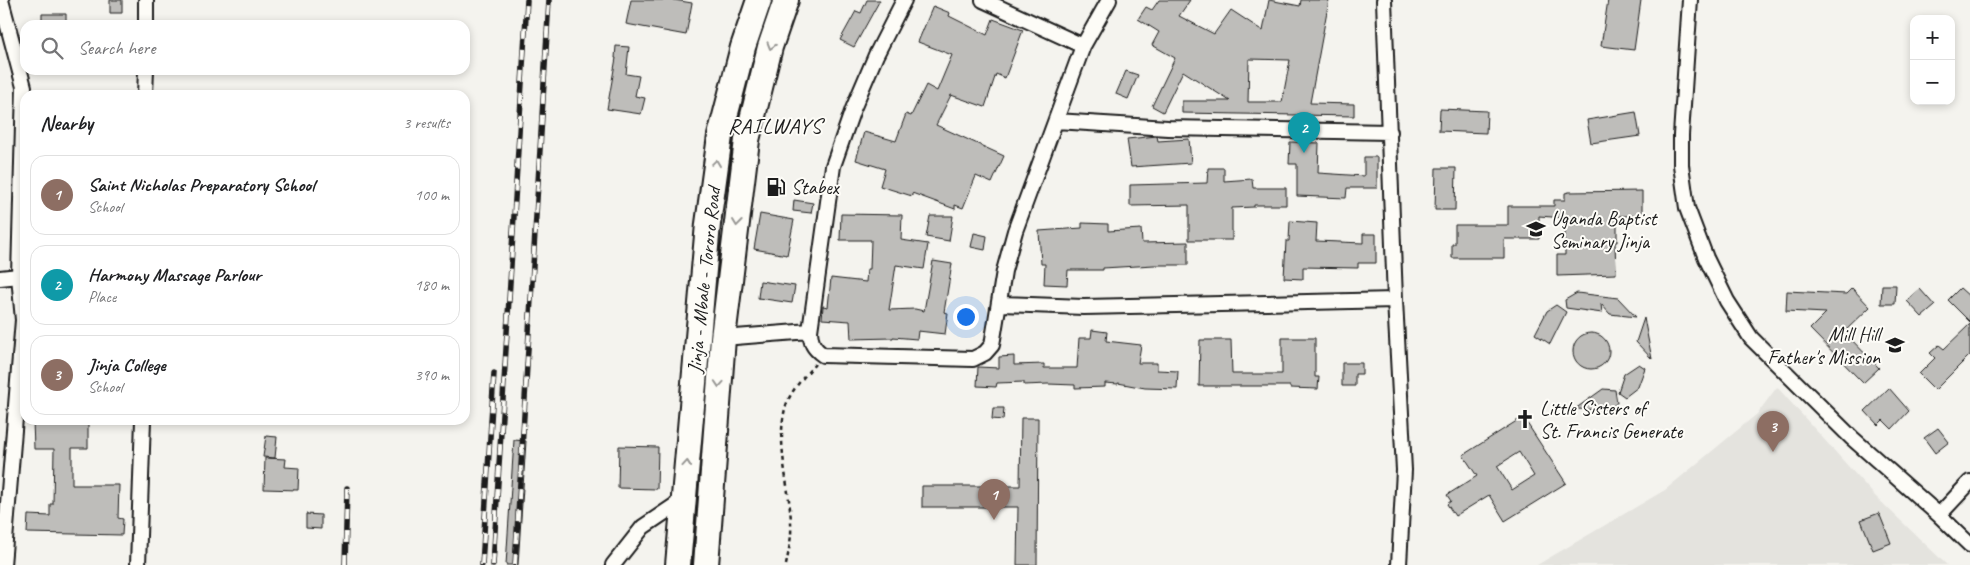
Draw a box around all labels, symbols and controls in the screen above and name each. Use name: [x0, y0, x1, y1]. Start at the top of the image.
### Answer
map controls: [1910, 15, 1955, 105]
button: +: [1910, 15, 1955, 60]
search box: [20, 20, 470, 75]
icon: search: [38, 34, 66, 62]
text: Search here: [78, 36, 155, 60]
one-way arrow: [766, 42, 776, 50]
button: −: [1910, 60, 1955, 105]
text: Nearby: [40, 110, 93, 136]
district label: RAILWAYS: [728, 112, 826, 140]
pin: 2: [1288, 112, 1320, 153]
text: 3 results: [403, 113, 450, 133]
one-way arrow: [711, 159, 721, 168]
text: Saint Nicholas Preparatory School: [88, 173, 315, 197]
place label: Stabex: [791, 175, 841, 200]
fuel station icon: Stabex: [765, 176, 787, 198]
street label: Jinja - Mbale - Tororo Road: [682, 183, 727, 375]
text: 1: [53, 185, 61, 205]
text: 100 m: [415, 185, 449, 205]
text: School: [88, 197, 122, 217]
place label: Uganda Baptist Seminary Jinja: [1551, 206, 1659, 254]
school or university icon: Uganda Baptist Seminary Jinja: [1525, 218, 1547, 240]
one-way arrow: [732, 219, 743, 227]
text: Harmony Massage Parlour: [88, 263, 261, 287]
text: 2: [53, 275, 61, 295]
text: 180 m: [415, 275, 449, 295]
text: Place: [88, 287, 116, 307]
your location: [953, 304, 979, 330]
place label: Mill Hill Father's Mission: [1768, 322, 1884, 370]
school or university icon: Mill Hill Father's Mission: [1884, 334, 1906, 356]
text: Jinja College: [88, 353, 166, 377]
text: 3: [53, 365, 61, 385]
text: 390 m: [415, 365, 449, 385]
text: School: [88, 377, 122, 397]
one-way arrow: [714, 381, 725, 389]
place label: Little Sisters of St. Francis Generate: [1540, 396, 1684, 444]
church icon: Little Sisters of St. Francis Generate: [1514, 408, 1536, 430]
pin: 3: [1757, 411, 1789, 452]
one-way arrow: [681, 460, 692, 468]
pin: 1: [978, 479, 1010, 520]

